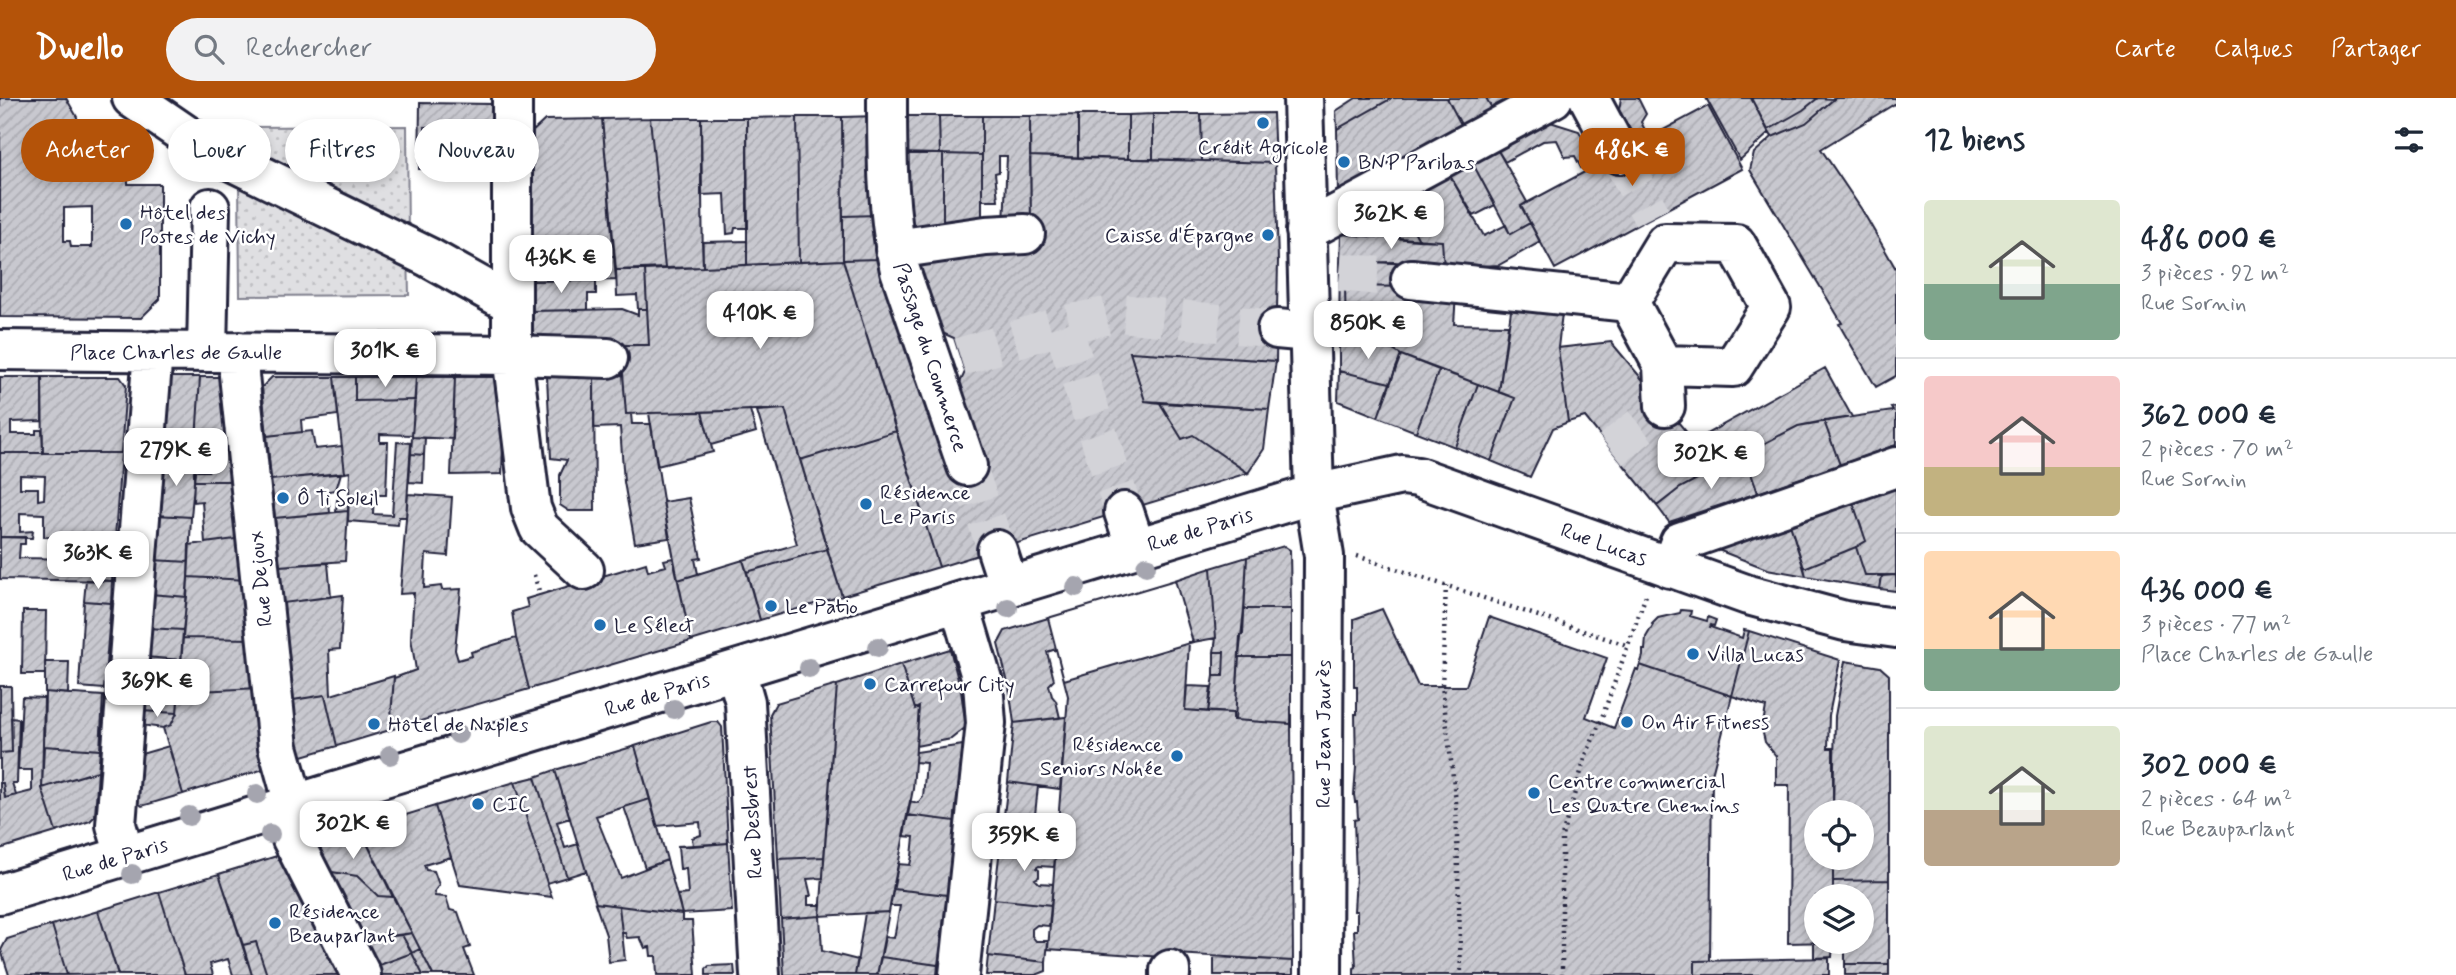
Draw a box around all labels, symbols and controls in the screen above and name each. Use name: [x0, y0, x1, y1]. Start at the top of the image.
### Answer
search box: [166, 18, 656, 81]
text: Dwello: [35, 27, 124, 71]
icon: search: [190, 30, 228, 68]
text: Rechercher: [246, 32, 372, 66]
text: Carte: [2114, 34, 2176, 65]
text: Calques: [2214, 34, 2293, 65]
text: Partager: [2331, 34, 2421, 65]
marker: Crédit Agricole: [1255, 115, 1271, 131]
chip: Acheter: [21, 119, 154, 182]
chip: Louer: [168, 119, 271, 182]
chip: Filtres: [285, 119, 400, 182]
chip: Nouveau: [414, 119, 539, 182]
text: 12 biens: [1924, 121, 2025, 160]
icon: filters: [2390, 121, 2428, 159]
pin: 486K €: [1575, 129, 1689, 188]
place label: Crédit Agricole: [1198, 134, 1328, 163]
text: 486K €: [1595, 136, 1669, 166]
place label: BNP Paribas: [1358, 149, 1475, 177]
marker: BNP Paribas: [1336, 154, 1352, 170]
pin: 362K €: [1334, 192, 1448, 251]
place label: Hôtel des Postes de Vichy: [140, 199, 276, 251]
text: 362K €: [1354, 199, 1428, 229]
marker: Hôtel des Postes de Vichy: [118, 216, 134, 232]
text: 486 000 €: [2141, 220, 2277, 259]
place label: Caisse d'Épargne: [1105, 222, 1254, 251]
marker: Caisse d'Épargne: [1260, 227, 1276, 243]
icon: home: [1980, 228, 2064, 312]
pin: 436K €: [504, 236, 618, 295]
text: 436K €: [525, 243, 597, 273]
street label: Passage du Commerce: [886, 259, 974, 456]
text: 3 pièces · 92 m²: [2141, 259, 2289, 289]
text: Rue Sornin: [2141, 289, 2247, 319]
pin: 410K €: [703, 292, 817, 351]
text: 410K €: [723, 299, 797, 329]
pin: 850K €: [1311, 302, 1425, 361]
text: 850K €: [1330, 309, 1406, 339]
pin: 301K €: [328, 330, 442, 389]
text: 301K €: [350, 337, 420, 367]
street label: Place Charles de Gaulle: [70, 339, 282, 367]
text: 362 000 €: [2141, 396, 2277, 435]
icon: home: [1980, 404, 2064, 488]
pin: 279K €: [119, 428, 233, 488]
pin: 302K €: [1654, 432, 1768, 491]
text: 2 pièces · 70 m²: [2141, 435, 2294, 465]
text: 279K €: [140, 436, 212, 466]
text: 302K €: [1674, 439, 1748, 469]
text: Rue Sornin: [2141, 465, 2247, 495]
place label: Résidence Le Paris: [880, 479, 971, 531]
place label: Ô Ti Soleil: [297, 485, 379, 513]
marker: Ô Ti Soleil: [275, 490, 291, 506]
marker: Résidence Le Paris: [858, 496, 874, 512]
street label: Rue de Paris: [1144, 501, 1256, 559]
street label: Rue Lucas: [1557, 516, 1651, 573]
street label: Rue Dejoux: [242, 529, 280, 628]
pin: 363K €: [41, 532, 155, 591]
text: 363K €: [63, 539, 133, 569]
text: 436 000 €: [2141, 571, 2273, 610]
icon: home: [1980, 579, 2064, 663]
place label: Le Patio: [785, 593, 858, 621]
marker: Le Patio: [763, 598, 779, 614]
text: 3 pièces · 77 m²: [2141, 610, 2291, 640]
place label: Le Sélect: [614, 612, 695, 640]
marker: Le Sélect: [592, 617, 608, 633]
text: Place Charles de Gaulle: [2141, 640, 2373, 670]
place label: Villa Lucas: [1707, 641, 1804, 669]
marker: Villa Lucas: [1685, 646, 1701, 662]
pin: 369K €: [100, 660, 214, 719]
street label: Rue Jean Jaurès: [1310, 660, 1338, 808]
street label: Rue de Paris: [601, 666, 713, 724]
text: 369K €: [121, 667, 193, 697]
place label: Carrefour City: [884, 671, 1015, 701]
marker: Carrefour City: [862, 676, 878, 692]
place label: On Air Fitness: [1641, 709, 1769, 737]
place label: Hôtel de Naples: [388, 711, 528, 739]
marker: On Air Fitness: [1619, 714, 1635, 730]
marker: Hôtel de Naples: [366, 716, 382, 732]
place label: Résidence Seniors Nohée: [1040, 731, 1163, 783]
text: 302 000 €: [2141, 746, 2277, 785]
marker: Résidence Seniors Nohée: [1169, 748, 1185, 764]
icon: home: [1980, 754, 2064, 838]
street label: Rue Desbrest: [736, 764, 770, 880]
place label: Centre commercial Les Quatre Chemins: [1548, 768, 1740, 820]
marker: Centre commercial Les Quatre Chemins: [1526, 785, 1542, 801]
text: 2 pièces · 64 m²: [2141, 785, 2292, 815]
place label: CIC: [492, 791, 530, 819]
marker: CIC: [470, 796, 486, 812]
map controls: [1804, 800, 1874, 954]
button: locate: [1804, 800, 1874, 870]
pin: 302K €: [296, 802, 410, 861]
text: 302K €: [316, 809, 390, 839]
pin: 359K €: [967, 814, 1081, 873]
text: Rue Beauparlant: [2141, 815, 2295, 845]
text: 359K €: [988, 821, 1060, 851]
street label: Rue de Paris: [59, 831, 171, 889]
button: layers: [1804, 884, 1874, 954]
place label: Résidence Beauparlant: [289, 898, 395, 950]
marker: Résidence Beauparlant: [267, 915, 283, 931]

